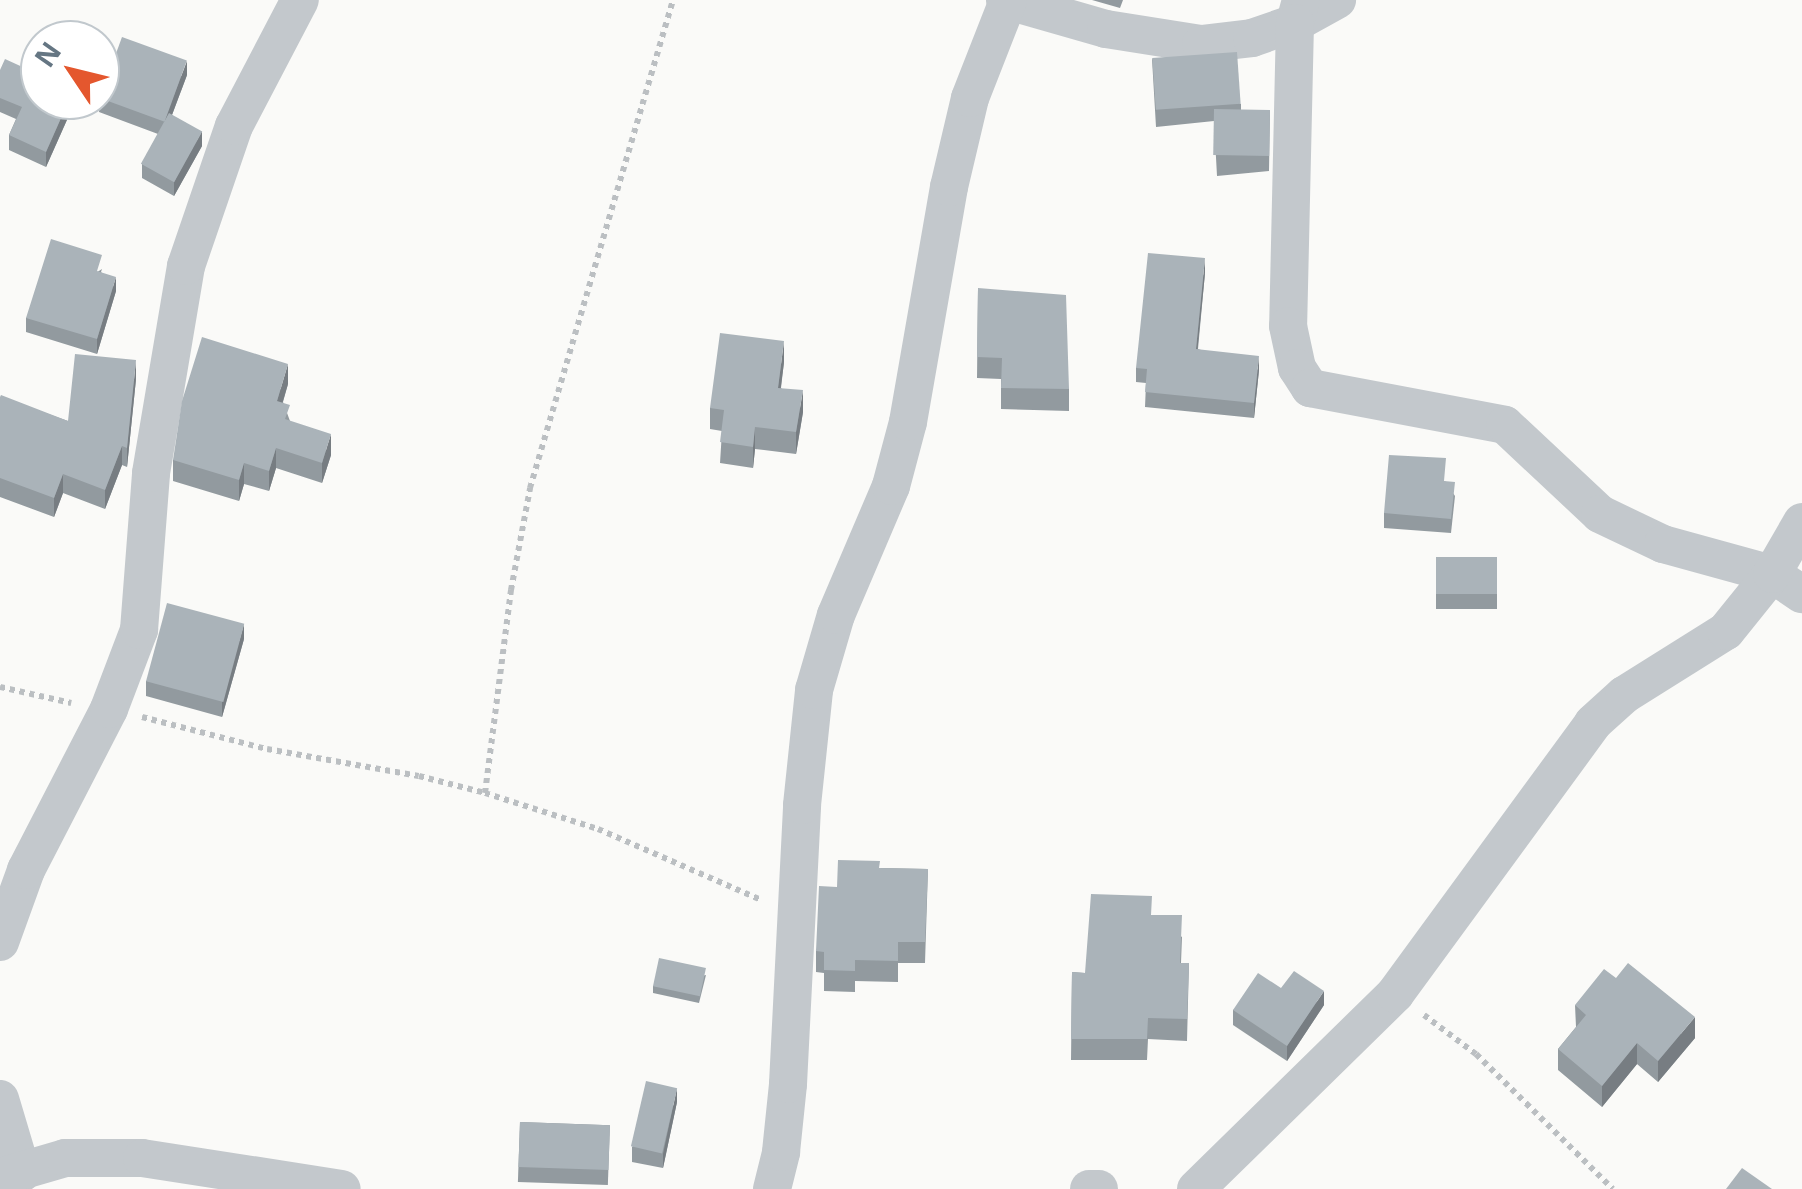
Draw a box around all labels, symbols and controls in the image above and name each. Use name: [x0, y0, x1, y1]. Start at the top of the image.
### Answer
north arrow: [20, 20, 120, 120]
text: N: [25, 34, 69, 74]

